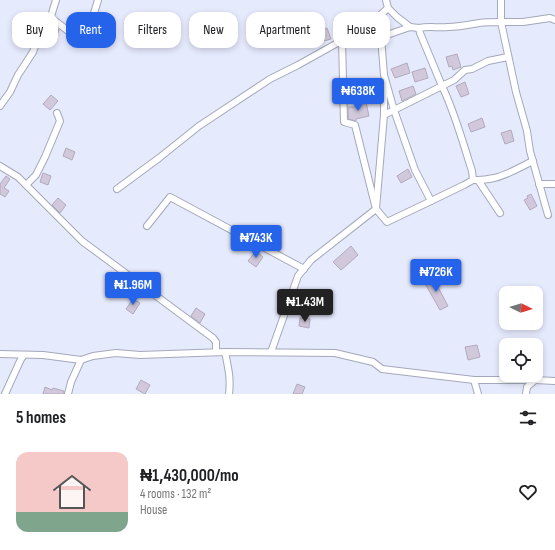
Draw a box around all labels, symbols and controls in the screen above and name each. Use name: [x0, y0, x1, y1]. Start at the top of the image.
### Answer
chip: Buy: [12, 12, 58, 48]
chip: Rent: [66, 12, 116, 48]
chip: Filters: [124, 12, 181, 48]
chip: New: [189, 12, 238, 48]
chip: Apartment: [246, 12, 325, 48]
chip: House: [333, 12, 390, 48]
pin: ₦638K: [330, 78, 386, 112]
text: ₦638K: [341, 83, 375, 99]
pin: ₦743K: [228, 225, 284, 259]
text: ₦743K: [240, 230, 272, 246]
pin: ₦726K: [408, 259, 464, 293]
text: ₦726K: [419, 264, 453, 280]
pin: ₦1.96M: [100, 272, 166, 306]
text: ₦1.96M: [114, 277, 152, 293]
north arrow: [499, 286, 543, 330]
map controls: [499, 286, 543, 382]
pin: ₦1.43M: [272, 289, 338, 323]
text: ₦1.43M: [286, 294, 324, 310]
button: locate: [499, 338, 543, 382]
icon: filters: [517, 407, 539, 429]
text: 5 homes: [16, 408, 66, 428]
text: ₦1,430,000/mo: [140, 466, 239, 486]
icon: home: [48, 468, 96, 516]
icon: heart: [517, 481, 539, 503]
text: 4 rooms · 132 m²: [140, 486, 211, 502]
text: House: [140, 502, 167, 518]

